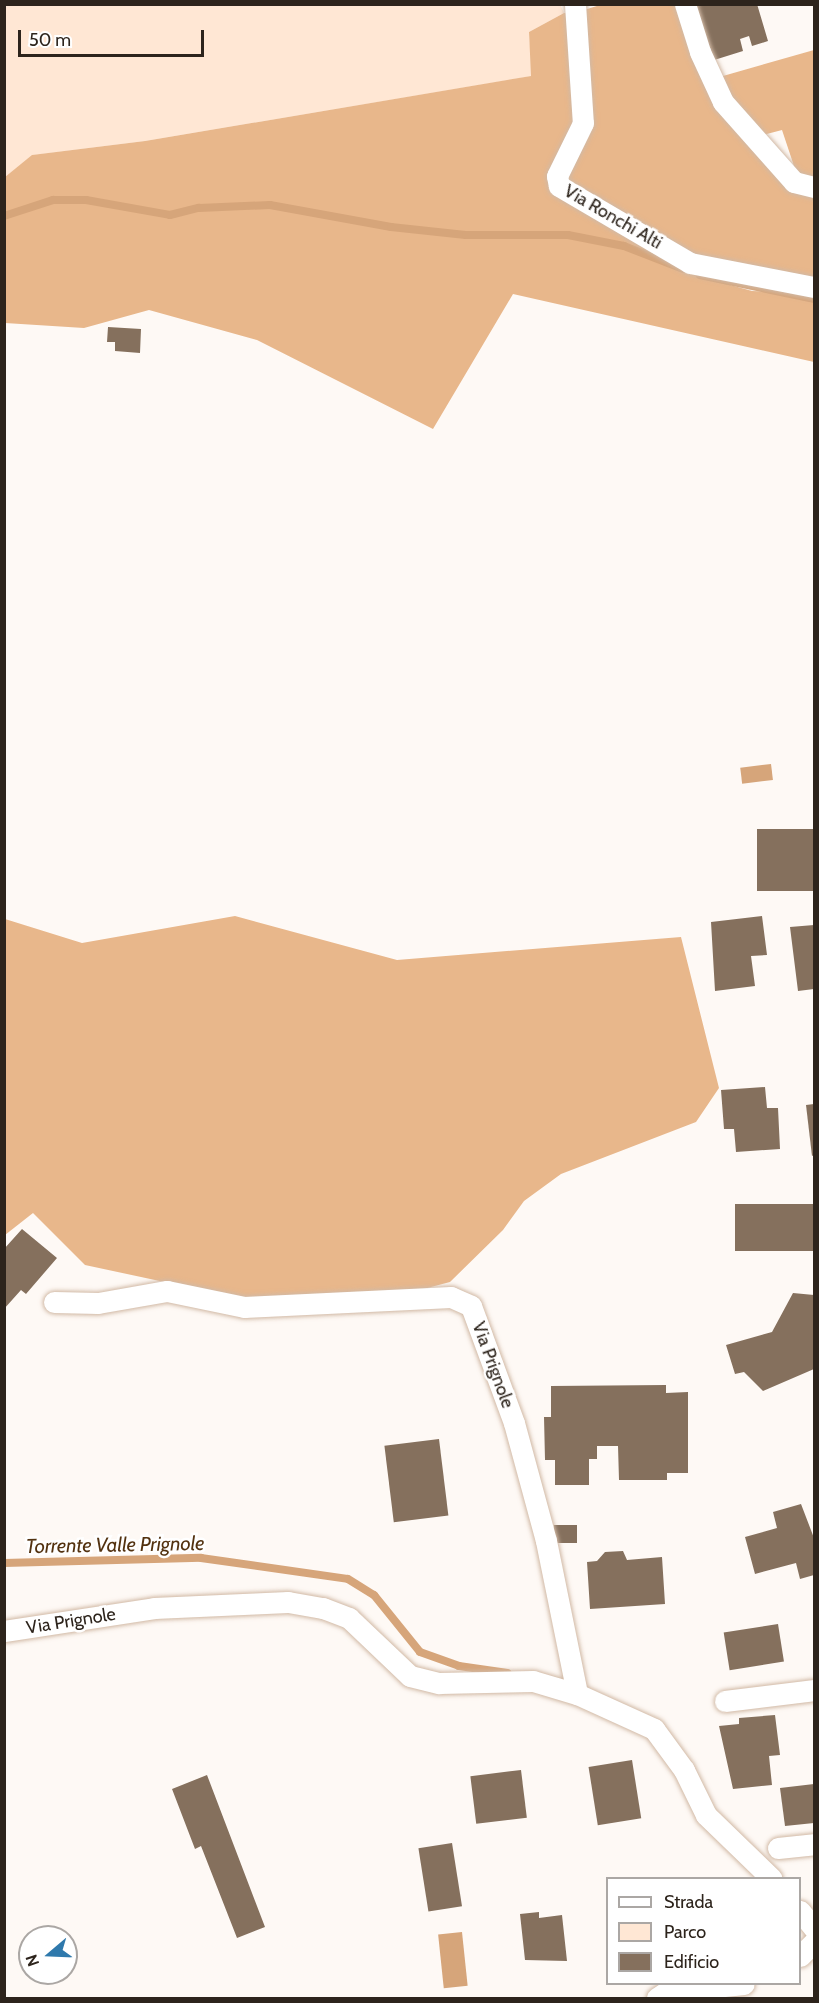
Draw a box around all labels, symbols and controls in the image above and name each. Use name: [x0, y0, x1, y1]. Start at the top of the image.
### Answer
scale bar: [21, 18, 207, 56]
text: 50 m: [29, 29, 71, 51]
street label: Via Ronchi Alti: [560, 180, 666, 254]
street label: Via Prignole: [467, 1319, 519, 1411]
water label: Torrente Valle Prignole: [25, 1531, 205, 1559]
street label: Via Prignole: [25, 1603, 117, 1639]
legend: [606, 1877, 801, 1985]
text: Strada: [664, 1891, 713, 1913]
text: Parco: [664, 1921, 706, 1943]
north arrow: [18, 1925, 78, 1985]
text: Edificio: [664, 1951, 719, 1973]
text: N: [22, 1952, 43, 1969]

